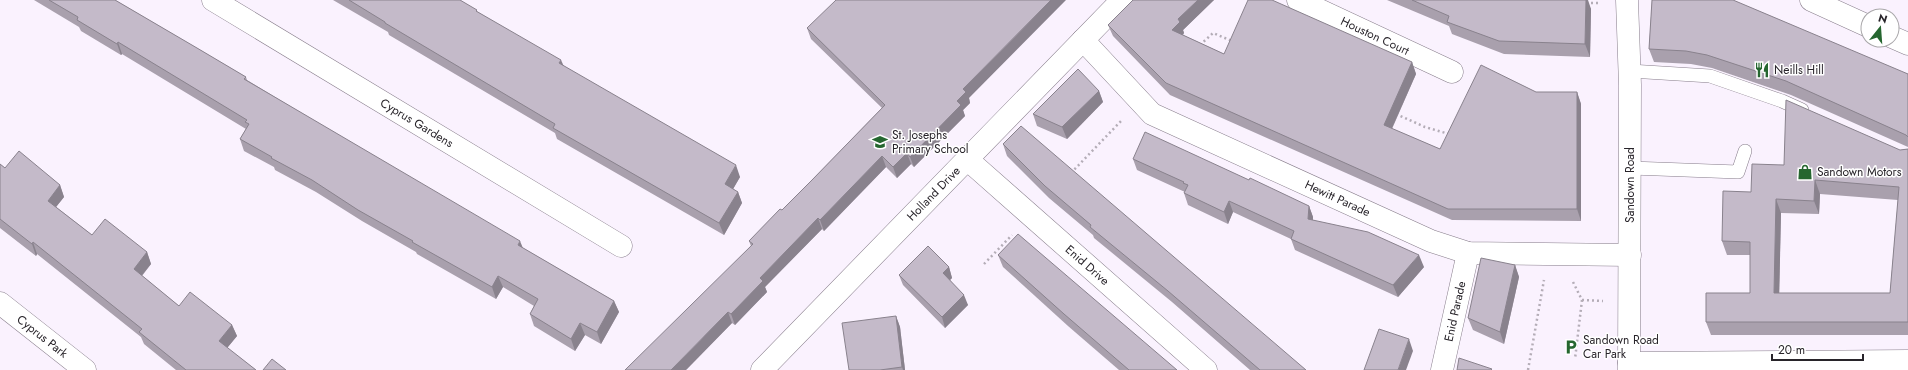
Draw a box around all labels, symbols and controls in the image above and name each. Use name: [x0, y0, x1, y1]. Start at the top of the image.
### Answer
north arrow: [1860, 8, 1900, 48]
text: N: [1876, 10, 1889, 27]
street label: Houston Court: [1338, 12, 1412, 60]
restaurant icon: Neills Hill: [1753, 61, 1771, 79]
place label: Neills Hill: [1774, 61, 1824, 79]
street label: Cyprus Gardens: [377, 94, 457, 152]
place label: St. Josephs Primary School: [892, 126, 969, 158]
school or university icon: St. Josephs Primary School: [871, 133, 889, 151]
street label: Sandown Road: [1621, 147, 1639, 223]
street label: Holland Drive: [903, 162, 964, 225]
shop icon: Sandown Motors: [1796, 163, 1814, 181]
place label: Sandown Motors: [1817, 163, 1902, 181]
street label: Hewitt Parade: [1302, 176, 1373, 221]
street label: Enid Drive: [1061, 241, 1113, 290]
street label: Enid Parade: [1440, 279, 1470, 343]
street label: Cyprus Park: [13, 311, 72, 363]
place label: Sandown Road Car Park: [1583, 331, 1659, 363]
scale bar: [1772, 336, 1863, 362]
parking icon: Sandown Road Car Park: [1562, 338, 1580, 356]
text: 20 m: [1778, 341, 1805, 359]

